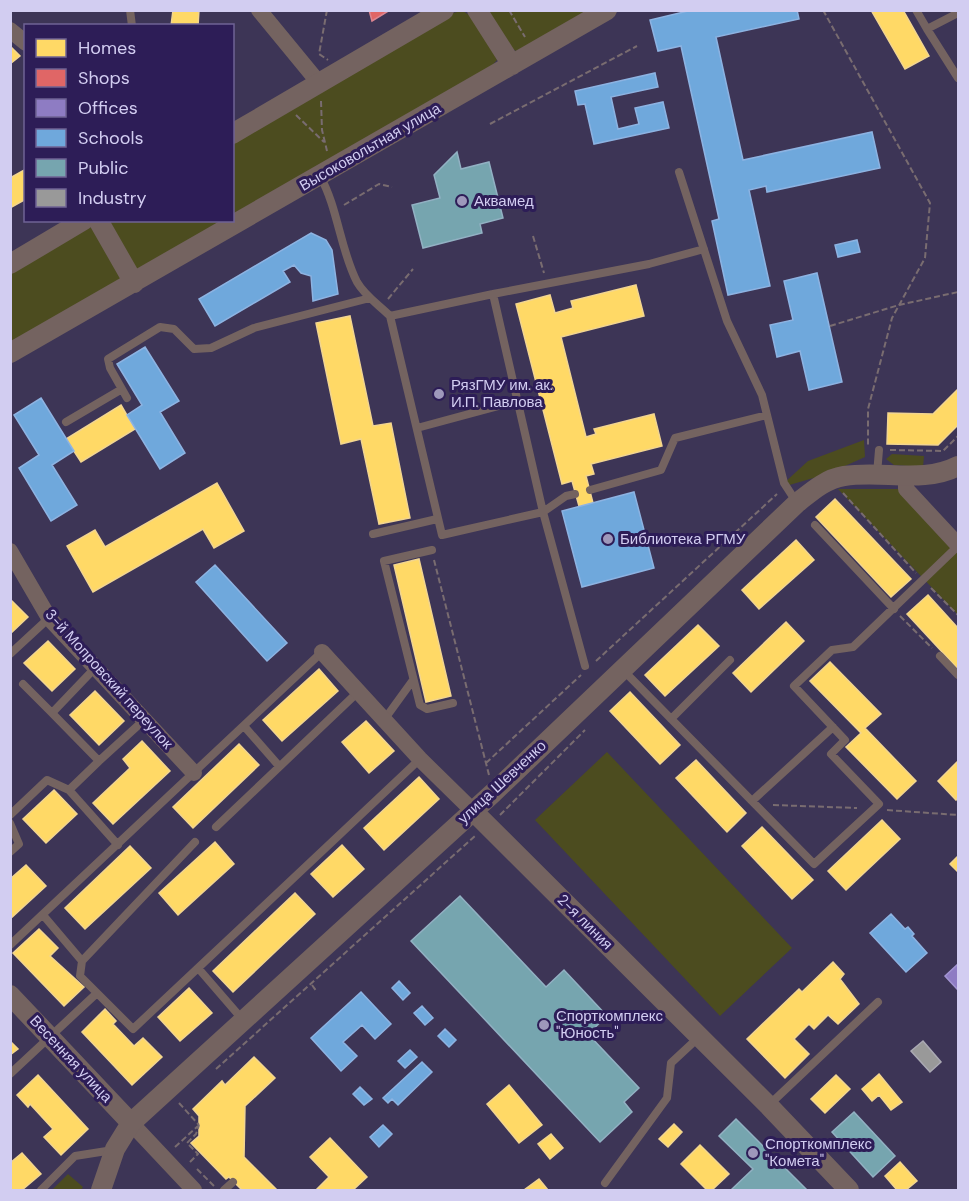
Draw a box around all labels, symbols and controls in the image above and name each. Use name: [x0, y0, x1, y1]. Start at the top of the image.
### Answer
legend: [24, 24, 234, 222]
text: Homes: [78, 36, 136, 60]
text: Shops: [78, 66, 130, 90]
text: Offices: [78, 96, 138, 120]
street label: Высоковольтная улица: [296, 98, 445, 196]
text: Schools: [78, 126, 143, 150]
text: Public: [78, 156, 129, 180]
text: Industry: [78, 186, 147, 210]
place label: Аквамед: [474, 191, 534, 211]
marker: Аквамед: [455, 194, 469, 208]
place label: РязГМУ им. ак. И.П. Павлова: [451, 375, 553, 412]
marker: РязГМУ им. ак. И.П. Павлова: [432, 387, 446, 401]
place label: Библиотека РГМУ: [620, 529, 746, 549]
marker: Библиотека РГМУ: [601, 532, 615, 546]
street label: 3-й Мопровский переулок: [41, 605, 178, 754]
street label: улица Шевченко: [453, 736, 551, 828]
street label: 2-я линия: [553, 890, 617, 954]
place label: Спорткомплекс "Юность": [556, 1006, 664, 1043]
street label: Весенняя улица: [25, 1011, 117, 1107]
marker: Спорткомплекс "Юность": [537, 1018, 551, 1032]
place label: Спорткомплекс "Комета": [765, 1134, 873, 1171]
marker: Спорткомплекс "Комета": [746, 1146, 760, 1160]

